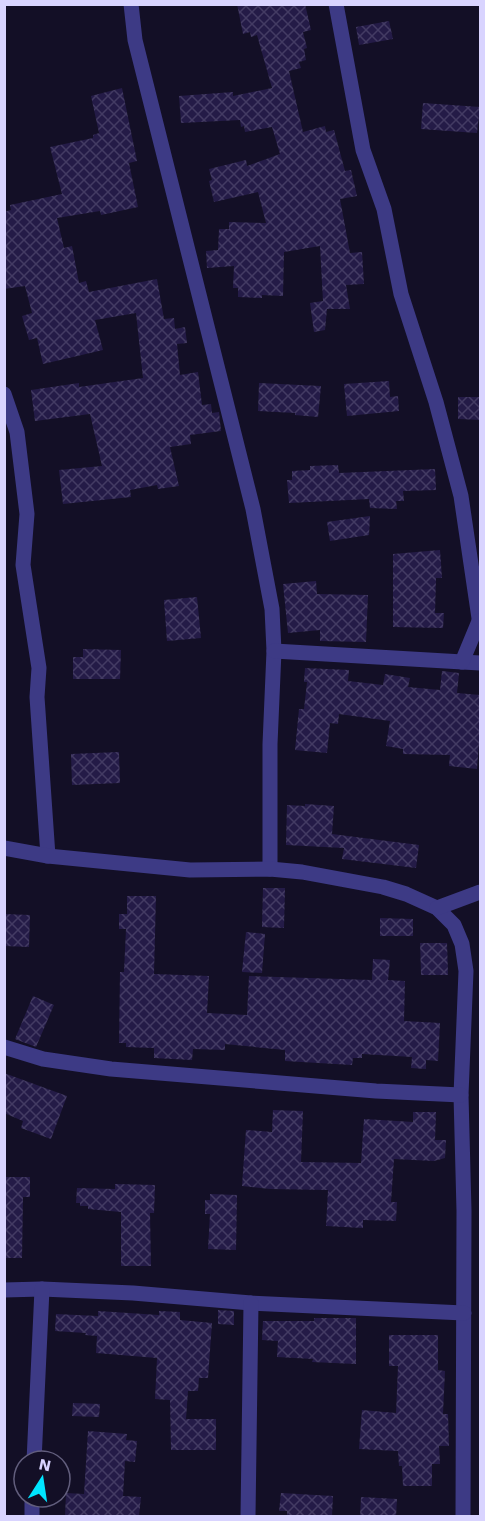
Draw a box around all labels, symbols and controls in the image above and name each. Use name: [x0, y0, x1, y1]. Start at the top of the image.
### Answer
north arrow: [12, 1449, 72, 1509]
text: N: [37, 1454, 53, 1475]

